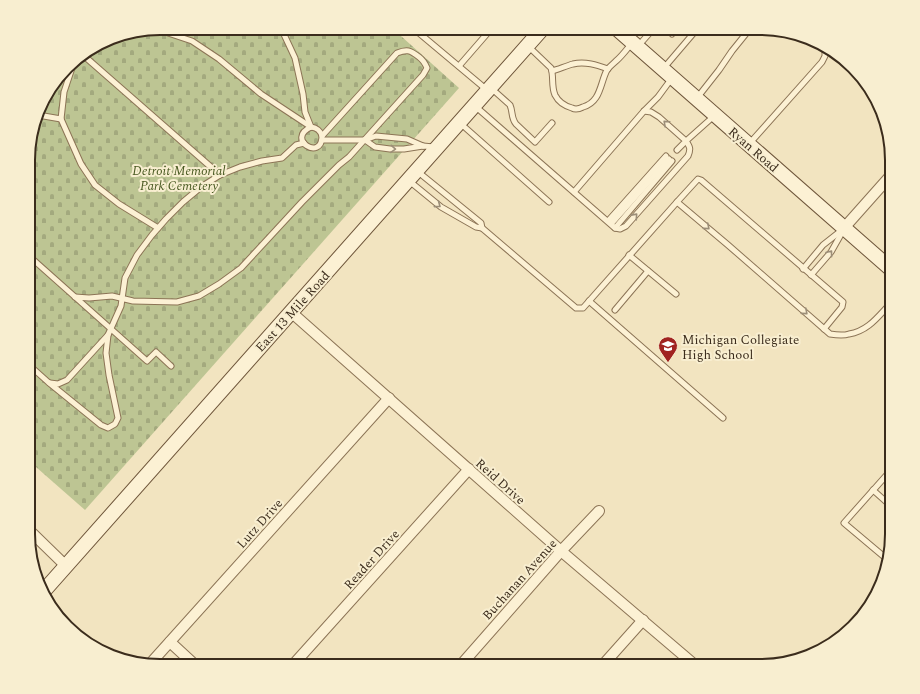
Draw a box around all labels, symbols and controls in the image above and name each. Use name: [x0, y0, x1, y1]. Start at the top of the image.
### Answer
one-way arrow: [663, 120, 671, 128]
street label: Ryan Road: [724, 122, 783, 177]
one-way arrow: [390, 144, 396, 153]
park label: Detroit Memorial Park Cemetery: [132, 161, 226, 196]
one-way arrow: [434, 200, 441, 207]
one-way arrow: [631, 213, 638, 220]
one-way arrow: [702, 222, 709, 229]
one-way arrow: [825, 251, 832, 258]
street label: East 13 Mile Road: [251, 266, 335, 357]
one-way arrow: [800, 307, 807, 314]
place label: Michigan Collegiate High School: [682, 330, 799, 365]
school or university icon: Michigan Collegiate High School: [657, 335, 679, 363]
street label: Reid Drive: [471, 454, 530, 510]
street label: Lutz Drive: [232, 494, 288, 553]
street label: Reader Drive: [339, 525, 404, 594]
street label: Buchanan Avenue: [478, 535, 562, 625]

